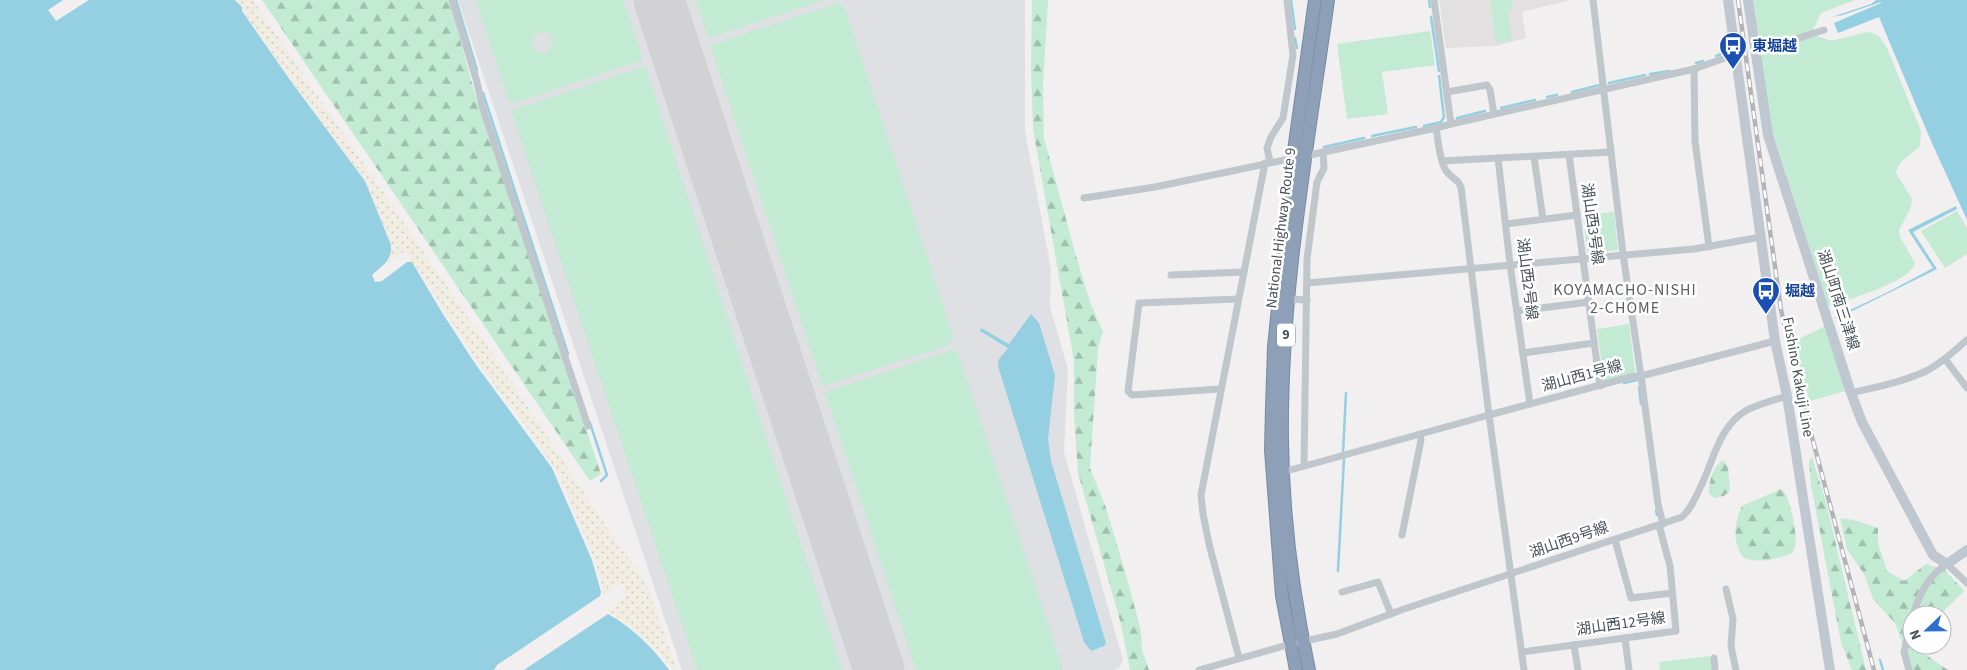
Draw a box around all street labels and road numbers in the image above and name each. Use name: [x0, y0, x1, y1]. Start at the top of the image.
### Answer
street label: National Highway Route 9: [1261, 147, 1301, 309]
street label: 湖山西3号線: [1576, 182, 1608, 266]
street label: 湖山西2号線: [1512, 237, 1542, 321]
street label: 湖山町南三津線: [1812, 247, 1864, 353]
street label: Fushino Kakuji Line: [1777, 315, 1819, 439]
road number: 9: [1277, 324, 1295, 346]
street label: 湖山西1号線: [1539, 355, 1625, 397]
street label: 湖山西9号線: [1527, 517, 1611, 563]
street label: 湖山西12号線: [1575, 607, 1667, 641]

